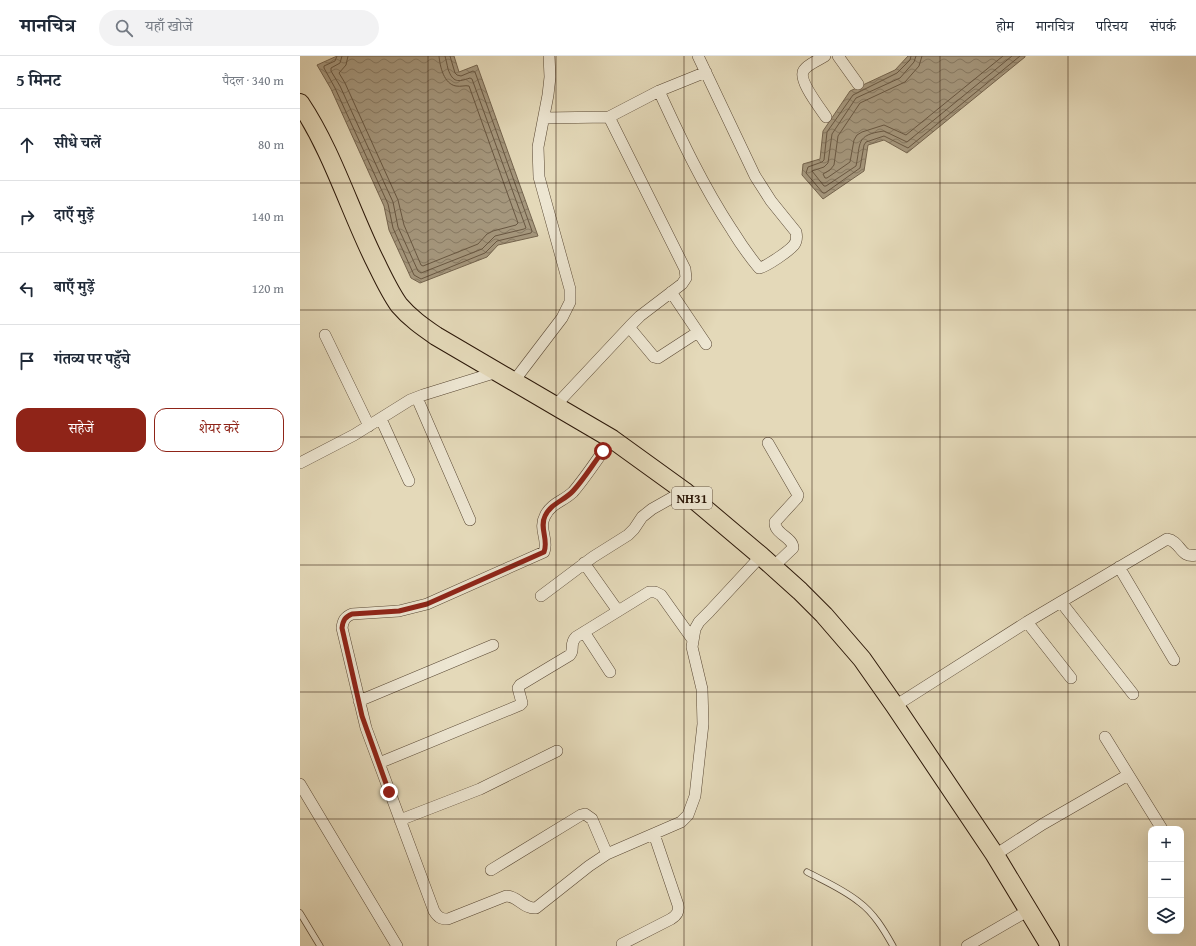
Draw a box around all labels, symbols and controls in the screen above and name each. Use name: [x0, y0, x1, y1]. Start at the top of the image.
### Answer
search box: [99, 10, 379, 46]
text: मानचित्र: [20, 11, 75, 39]
text: यहाँ खोजें: [145, 15, 193, 36]
text: होम: [996, 16, 1014, 36]
text: मानचित्र: [1036, 16, 1074, 36]
text: परिचय: [1096, 16, 1128, 36]
text: संपर्क: [1150, 16, 1176, 36]
icon: search: [113, 17, 135, 39]
text: 5 मिनट: [16, 67, 61, 92]
text: पैदल · 340 m: [223, 71, 284, 90]
text: सीधे चलें: [54, 132, 101, 153]
icon: ahead: [16, 134, 38, 156]
text: 80 m: [258, 135, 284, 154]
text: दाएँ मुड़ें: [54, 204, 94, 225]
icon: right: [16, 206, 38, 228]
text: 140 m: [252, 207, 284, 226]
text: बाएँ मुड़ें: [54, 276, 95, 297]
icon: left: [16, 278, 38, 300]
text: 120 m: [252, 279, 284, 298]
text: गंतव्य पर पहुँचे: [54, 348, 130, 369]
icon: arrive: [16, 350, 38, 372]
button: सहेजें: [16, 408, 146, 452]
button: शेयर करें: [154, 408, 284, 452]
route start: [594, 442, 612, 460]
road number: NH31: [672, 487, 712, 509]
route end: [380, 783, 398, 801]
map controls: [1148, 826, 1184, 934]
button: +: [1148, 826, 1184, 862]
button: −: [1148, 862, 1184, 898]
button: layers: [1148, 898, 1184, 934]

